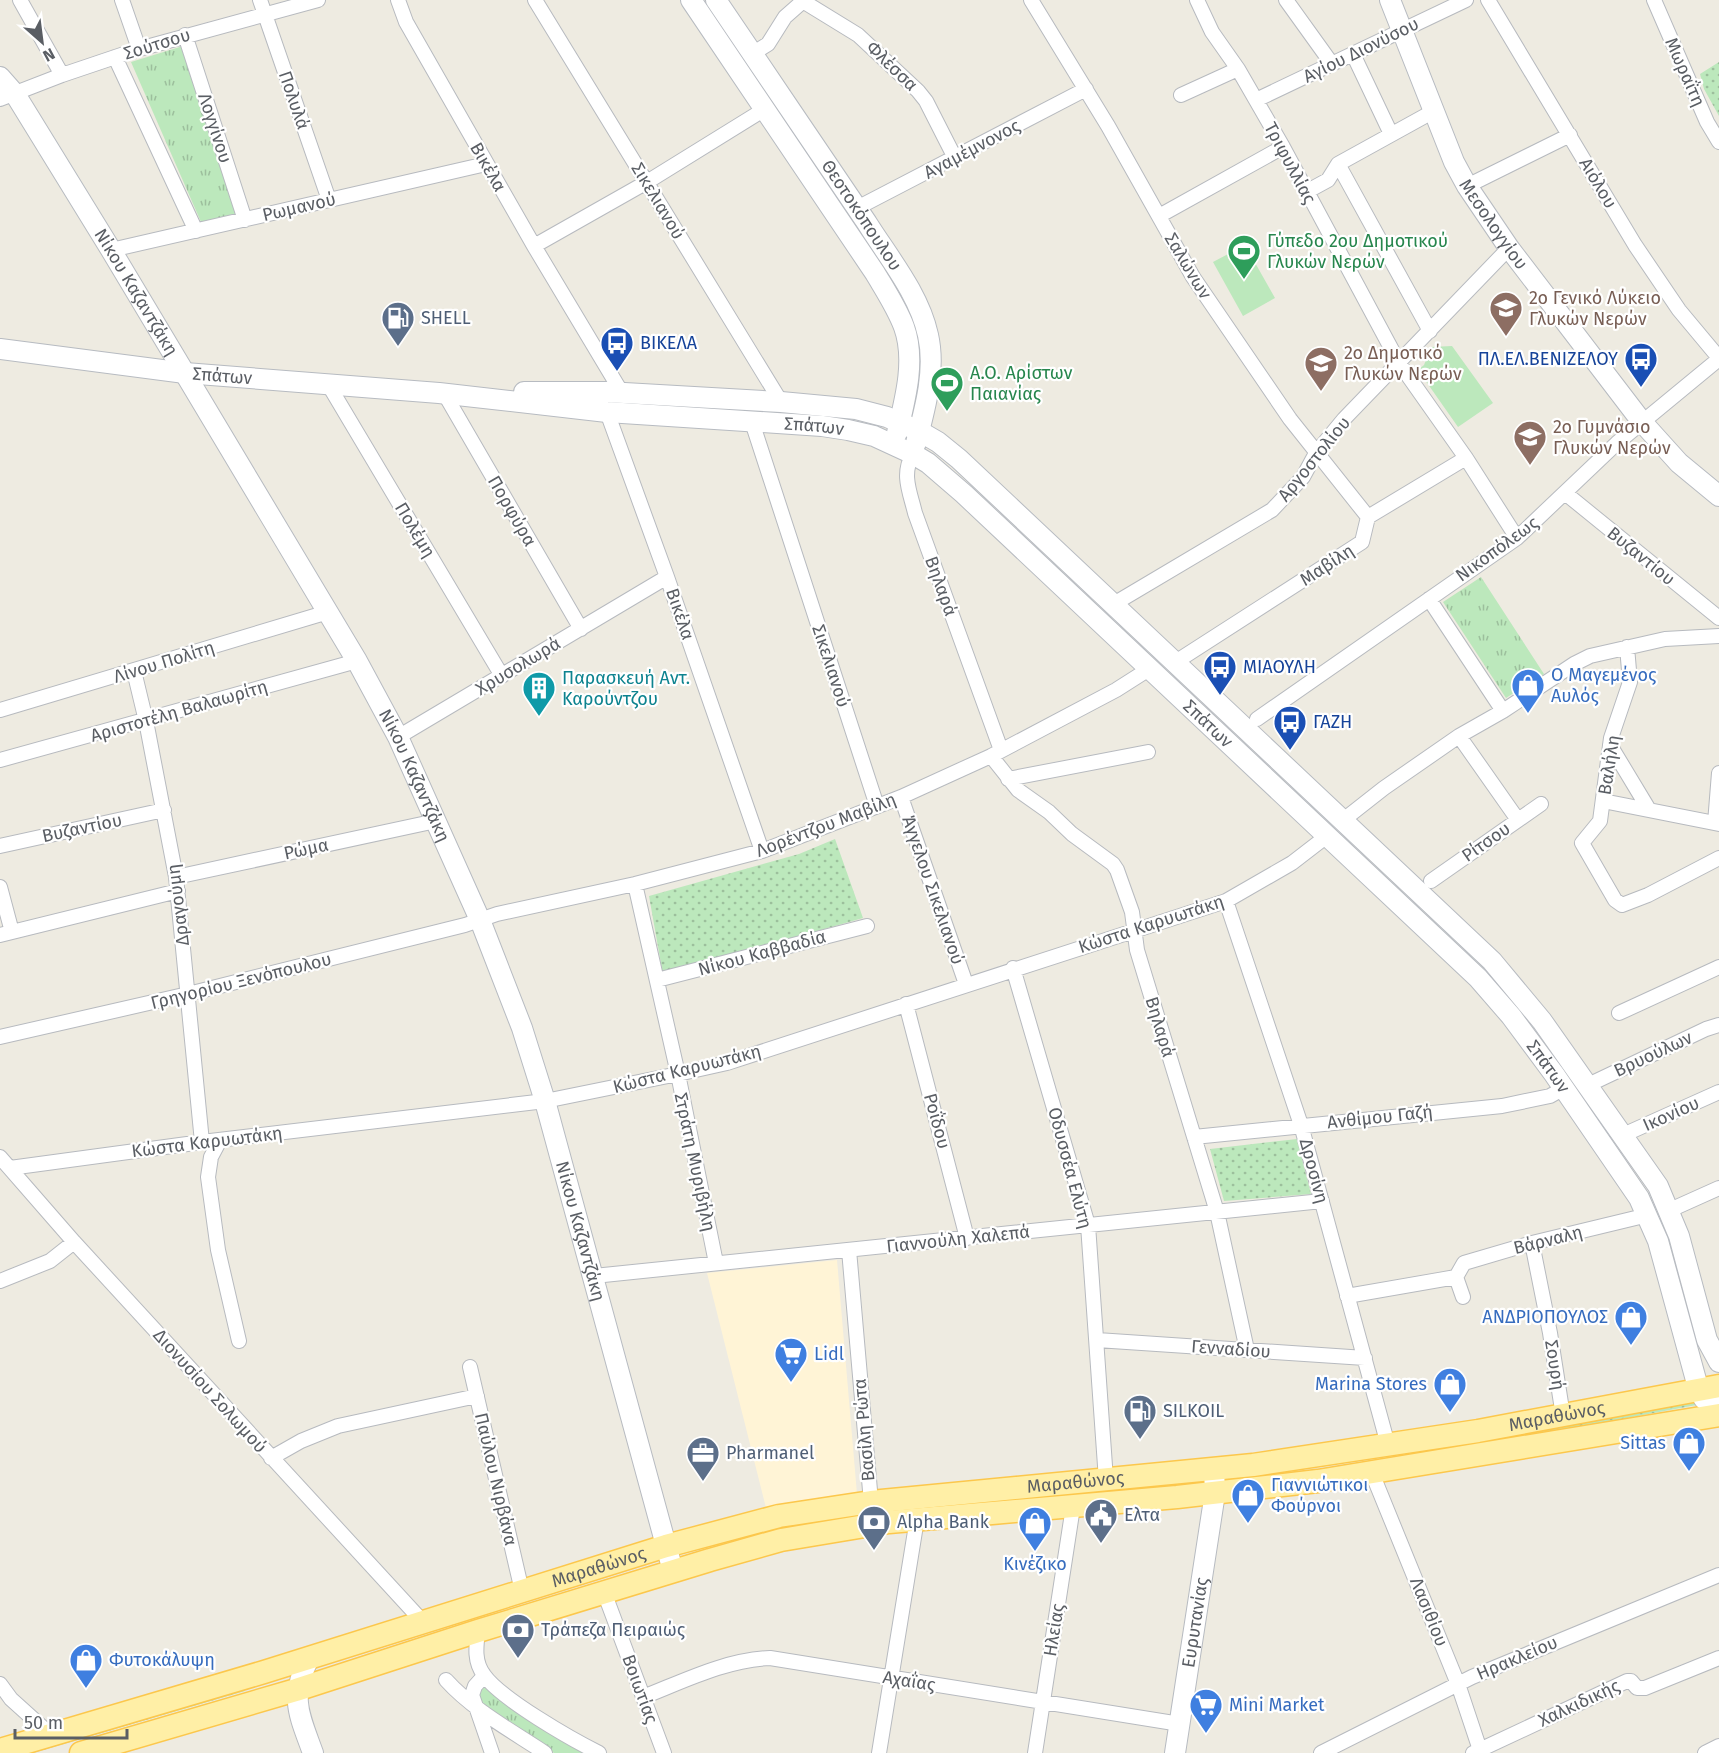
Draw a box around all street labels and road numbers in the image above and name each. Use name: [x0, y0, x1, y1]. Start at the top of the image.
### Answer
street label: Αγίου Διονύσου: [1300, 12, 1422, 88]
street label: Σούτσου: [121, 23, 193, 65]
street label: Μωραΐτη: [1660, 34, 1711, 110]
street label: Φλέσσα: [862, 36, 922, 96]
street label: Πολυλά: [274, 68, 314, 132]
street label: Λογγίνου: [193, 90, 237, 166]
street label: Αγαμέμνονος: [920, 114, 1024, 184]
street label: Τριφυλλίας: [1259, 119, 1321, 208]
street label: Βικέλα: [465, 138, 511, 196]
street label: Αιόλου: [1574, 154, 1622, 212]
street label: Θεοτοκόπουλου: [817, 156, 907, 275]
street label: Σικελιανού: [627, 159, 689, 243]
street label: Μεσολογγίου: [1454, 175, 1532, 274]
street label: Ρωμανού: [260, 188, 338, 226]
street label: Νίκου Καζαντζάκη: [90, 225, 183, 360]
street label: Σαλώνων: [1160, 229, 1216, 303]
street label: Σπάτων: [192, 363, 253, 389]
street label: Αργοστολίου: [1273, 412, 1355, 506]
street label: Σπάτων: [783, 413, 846, 440]
street label: Πορφύρα: [483, 472, 541, 550]
street label: Πολέμη: [390, 498, 440, 562]
street label: Νικοπόλεως: [1451, 511, 1543, 586]
street label: Βυζαντίου: [1603, 522, 1679, 590]
street label: Μαβίλη: [1296, 539, 1358, 591]
street label: Βηλαρά: [920, 553, 962, 619]
street label: Βικέλα: [661, 585, 699, 643]
street label: Σικελιανού: [807, 622, 855, 710]
street label: Χρυσολωρά: [472, 632, 564, 700]
street label: Λίνου Πολίτη: [111, 636, 217, 688]
street label: Αριστοτέλη Βαλαωρίτη: [88, 675, 270, 747]
street label: Σπάτων: [1179, 695, 1238, 753]
street label: Νίκου Καζαντζάκη: [374, 705, 455, 845]
street label: Βαλήλη: [1593, 733, 1625, 797]
street label: Λορέντζου Μαβίλη: [753, 788, 899, 862]
street label: Βυζαντίου: [40, 809, 124, 847]
street label: Άγγελου Σικελιανού: [897, 813, 969, 967]
street label: Ρίτσου: [1457, 817, 1515, 867]
street label: Ρώμα: [282, 834, 330, 864]
street label: Δραγούμη: [162, 863, 194, 947]
street label: Κώστα Καρυωτάκη: [1075, 890, 1227, 958]
street label: Νίκου Καββαδία: [696, 925, 828, 981]
street label: Γρηγορίου Ξενόπουλου: [148, 948, 334, 1014]
street label: Βηλαρά: [1140, 994, 1180, 1060]
street label: Βρυούλων: [1610, 1026, 1696, 1082]
street label: Σπάτων: [1522, 1036, 1575, 1098]
street label: Κώστα Καρυωτάκη: [611, 1040, 763, 1098]
street label: Ροΐδου: [919, 1090, 956, 1151]
street label: Στράτη Μυριβήλη: [670, 1091, 720, 1233]
street label: Ικονίου: [1639, 1092, 1703, 1136]
street label: Ανθίμου Γαζή: [1326, 1101, 1434, 1133]
street label: Οδυσσέα Ελύτη: [1043, 1105, 1097, 1231]
street label: Κώστα Καρυωτάκη: [130, 1122, 284, 1162]
street label: Δροσίνη: [1295, 1136, 1333, 1206]
street label: Νίκου Καζαντζάκη: [551, 1159, 610, 1304]
street label: Γιαννούλη Χαλεπά: [885, 1221, 1031, 1257]
street label: Βάρναλη: [1511, 1221, 1585, 1259]
street label: Διονυσίου Σολωμού: [149, 1324, 271, 1458]
street label: Γενναδίου: [1190, 1335, 1272, 1363]
street label: Σουρή: [1540, 1338, 1570, 1392]
street label: Βασίλη Ρώτα: [849, 1378, 879, 1482]
street label: Μαραθώνος: [1507, 1396, 1607, 1436]
street label: Παύλου Νιρβάνα: [470, 1410, 522, 1548]
street label: Μαραθώνος: [1026, 1466, 1126, 1498]
street label: Μαραθώνος: [549, 1542, 649, 1592]
street label: Λασιθίου: [1405, 1574, 1453, 1650]
street label: Ευρυτανίας: [1177, 1575, 1213, 1669]
street label: Ηλείας: [1039, 1601, 1069, 1658]
street label: Ηρακλείου: [1473, 1631, 1561, 1685]
street label: Βοιωτίας: [617, 1651, 663, 1727]
street label: Αχαΐας: [881, 1665, 938, 1696]
street label: Χαλκιδικής: [1535, 1674, 1624, 1731]

